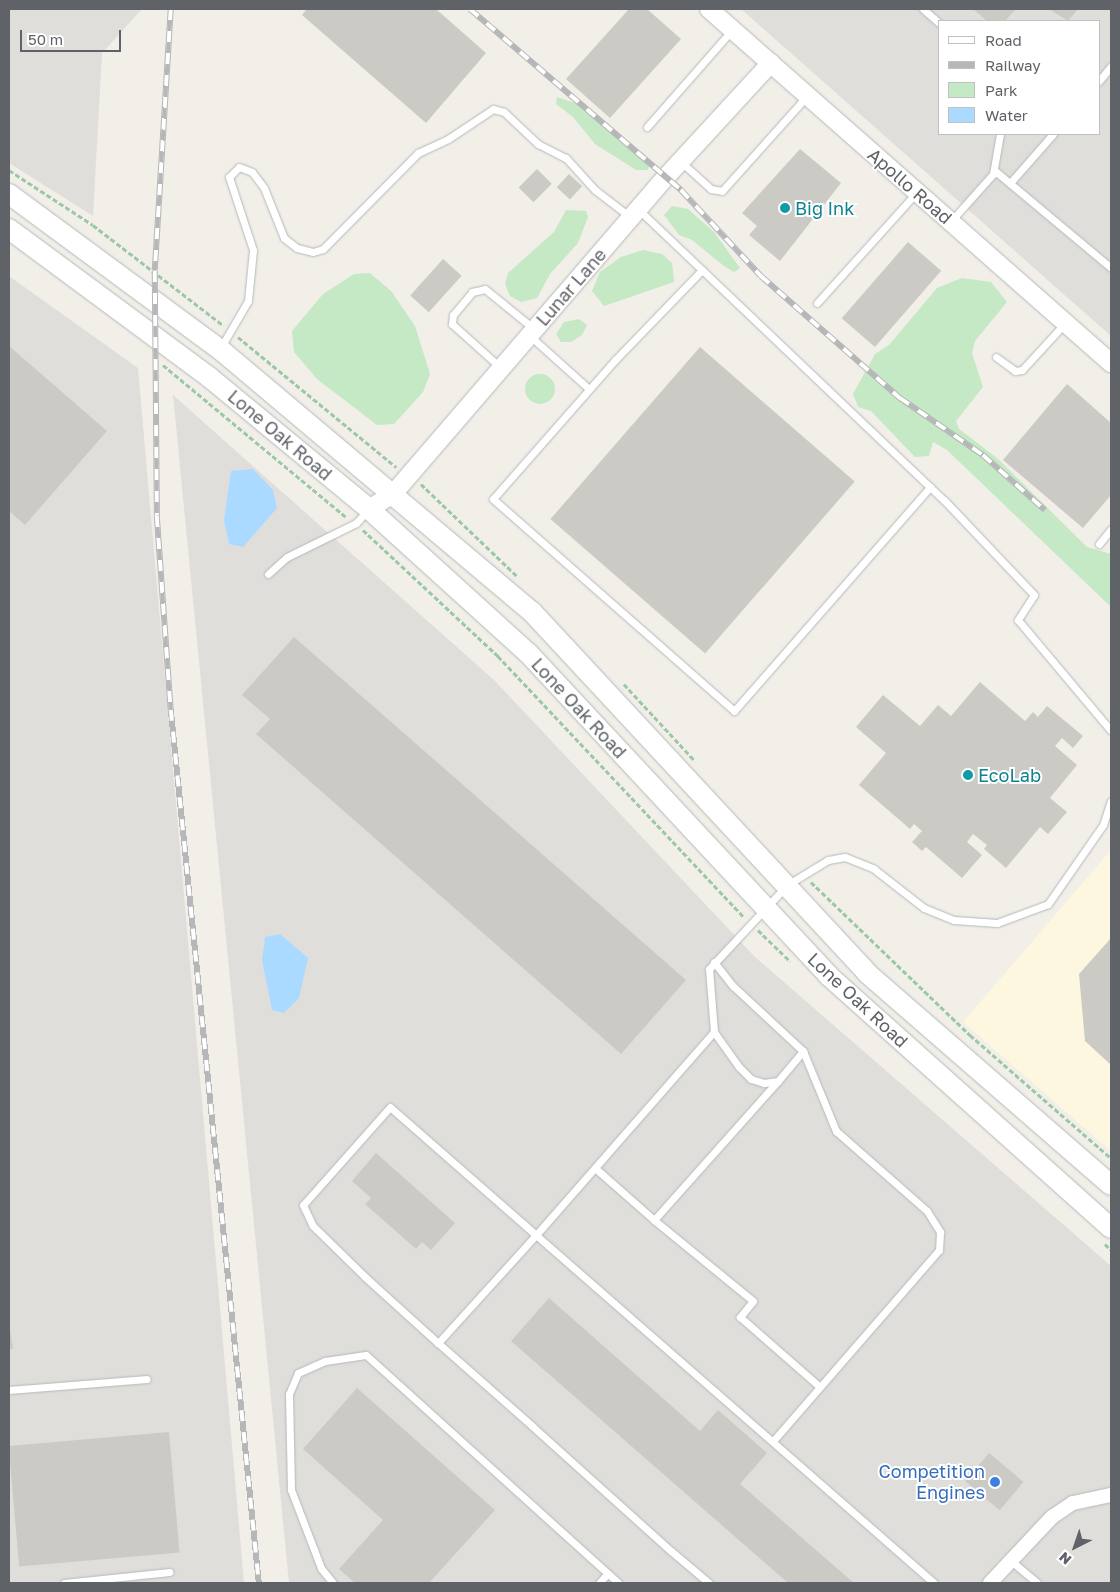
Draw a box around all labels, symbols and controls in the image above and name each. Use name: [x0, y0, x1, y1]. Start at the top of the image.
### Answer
scale bar: [22, 20, 124, 52]
legend: [938, 20, 1100, 135]
text: 50 m: [28, 30, 63, 48]
text: Road: [985, 31, 1022, 49]
text: Railway: [985, 56, 1041, 74]
text: Park: [985, 81, 1017, 99]
text: Water: [985, 106, 1028, 124]
street label: Apollo Road: [863, 144, 957, 228]
place label: Big Ink: [795, 197, 854, 219]
marker: Big Ink: [779, 202, 791, 214]
street label: Lunar Lane: [531, 244, 611, 330]
street label: Lone Oak Road: [224, 385, 336, 485]
street label: Lone Oak Road: [527, 653, 631, 763]
place label: EcoLab: [978, 764, 1041, 786]
marker: EcoLab: [962, 769, 974, 781]
street label: Lone Oak Road: [803, 948, 913, 1052]
place label: Competition Engines: [879, 1461, 985, 1504]
marker: Competition Engines: [989, 1476, 1001, 1488]
north arrow: [1050, 1522, 1100, 1572]
text: N: [1055, 1549, 1074, 1569]

